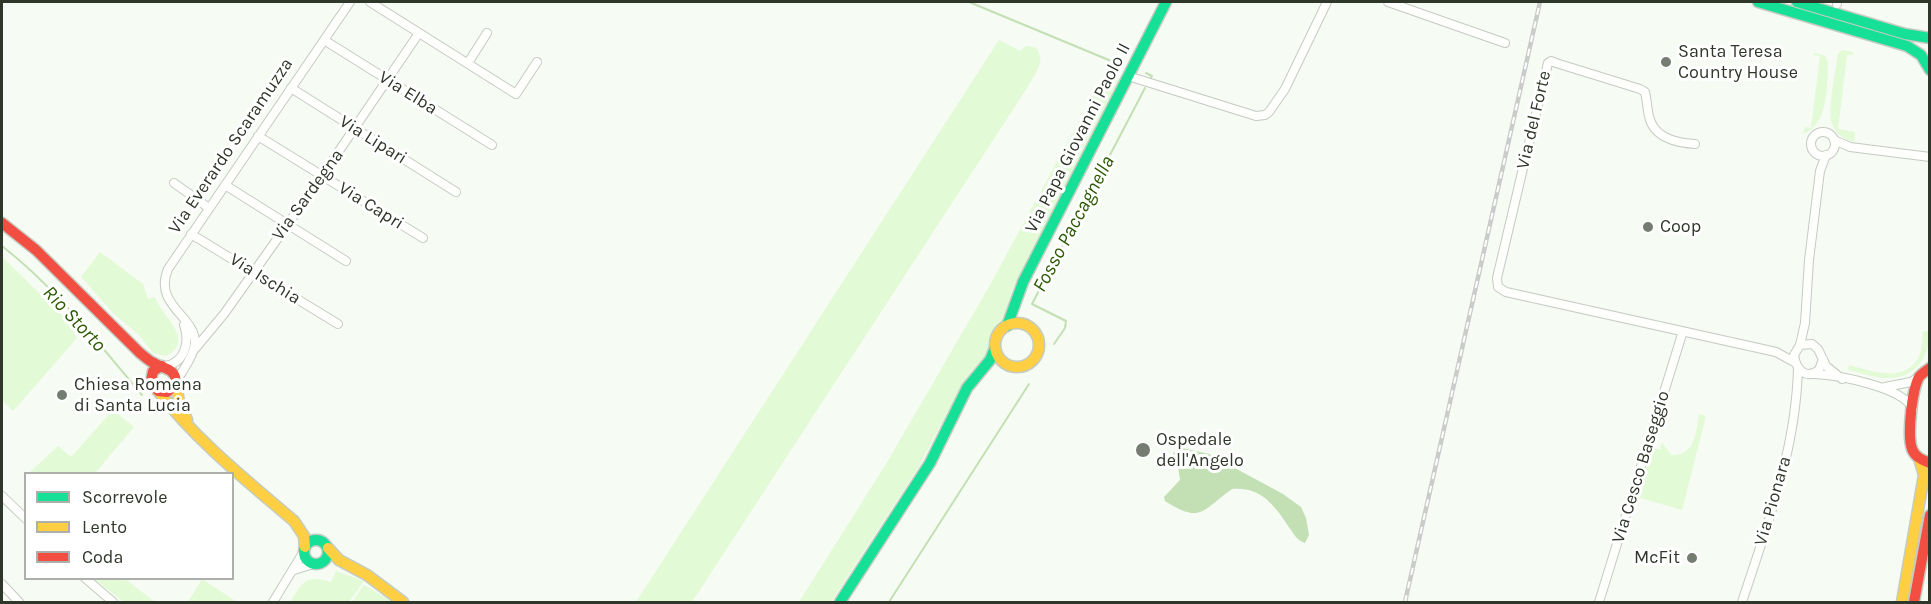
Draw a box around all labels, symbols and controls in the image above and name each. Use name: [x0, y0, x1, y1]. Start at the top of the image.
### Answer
street label: Via Papa Giovanni Paolo II: [1021, 39, 1135, 237]
place label: Santa Teresa Country House: [1678, 41, 1798, 84]
street label: Via Everardo Scaramuzza: [164, 54, 298, 238]
marker: Santa Teresa Country House: [1659, 55, 1673, 69]
street label: Via Elba: [375, 67, 441, 119]
street label: Via del Forte: [1512, 69, 1556, 171]
street label: Via Lipari: [335, 111, 411, 169]
street label: Via Sardegna: [268, 145, 348, 245]
water label: Fosso Paccagnella: [1028, 152, 1120, 296]
street label: Via Capri: [334, 177, 408, 235]
place label: Coop: [1660, 216, 1701, 238]
marker: Coop: [1641, 220, 1655, 234]
street label: Via Ischia: [226, 249, 304, 309]
water label: Rio Storto: [37, 281, 111, 357]
place label: Chiesa Romena di Santa Lucia: [74, 374, 202, 416]
marker: Chiesa Romena di Santa Lucia: [55, 388, 69, 402]
street label: Via Cesco Baseggio: [1608, 388, 1674, 546]
place label: Ospedale dell'Angelo: [1156, 429, 1244, 472]
marker: Ospedale dell'Angelo: [1134, 441, 1152, 459]
street label: Via Pionara: [1750, 454, 1796, 548]
legend: [24, 472, 234, 580]
text: Scorrevole: [82, 486, 167, 508]
text: Lento: [82, 516, 127, 538]
text: Coda: [82, 546, 123, 568]
place label: McFit: [1634, 547, 1680, 569]
marker: McFit: [1685, 551, 1699, 565]

